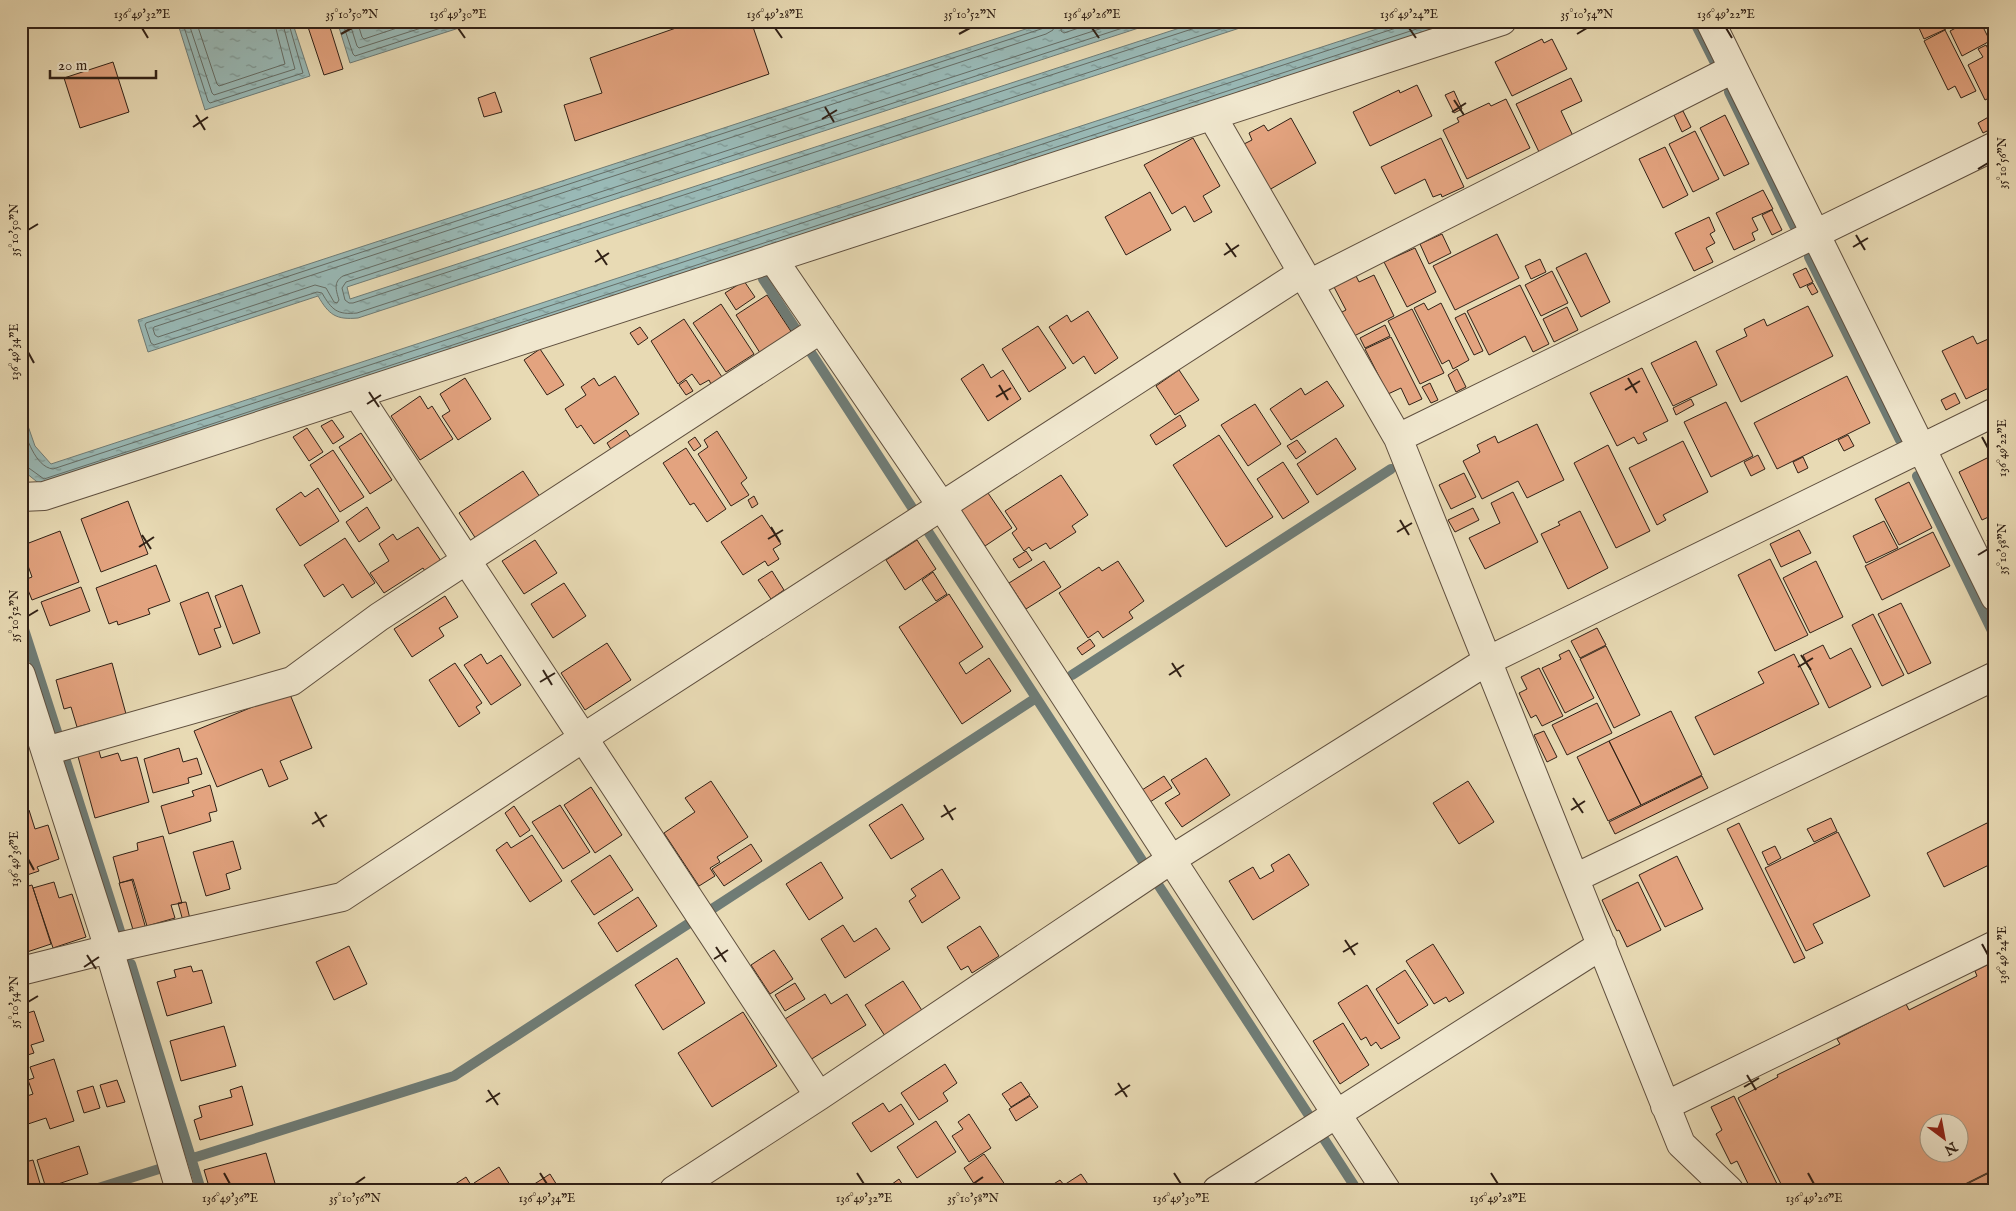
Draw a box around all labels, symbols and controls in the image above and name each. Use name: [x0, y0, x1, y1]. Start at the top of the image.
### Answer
text: 136°49'32"E: [114, 7, 170, 22]
text: 35°10'50"N: [326, 7, 379, 22]
text: 136°49'30"E: [430, 7, 486, 22]
text: 136°49'28"E: [747, 7, 803, 22]
text: 35°10'52"N: [944, 7, 997, 22]
text: 136°49'26"E: [1063, 7, 1121, 22]
text: 136°49'24"E: [1380, 7, 1438, 22]
text: 35°10'54"N: [1561, 7, 1614, 22]
text: 136°49'22"E: [1697, 7, 1755, 22]
scale bar: [50, 48, 156, 80]
text: 20 m: [58, 56, 88, 75]
text: 35°10'56"N: [1995, 136, 2010, 189]
text: 35°10'50"N: [7, 203, 22, 256]
text: 136°49'34"E: [7, 324, 22, 380]
text: 136°49'22"E: [1995, 419, 2010, 477]
text: 35°10'58"N: [1995, 523, 2010, 575]
text: 35°10'52"N: [7, 589, 22, 642]
text: 136°49'36"E: [7, 831, 22, 887]
text: 136°49'24"E: [1995, 926, 2010, 984]
text: 35°10'54"N: [7, 975, 22, 1028]
north arrow: [1918, 1114, 1968, 1164]
text: N: [1940, 1137, 1961, 1159]
text: 136°49'36"E: [202, 1191, 258, 1206]
text: 35°10'56"N: [329, 1191, 382, 1206]
text: 136°49'34"E: [519, 1191, 575, 1206]
text: 136°49'32"E: [836, 1191, 892, 1206]
text: 35°10'58"N: [947, 1191, 999, 1206]
text: 136°49'30"E: [1153, 1191, 1209, 1206]
text: 136°49'28"E: [1470, 1191, 1526, 1206]
text: 136°49'26"E: [1785, 1191, 1843, 1206]

